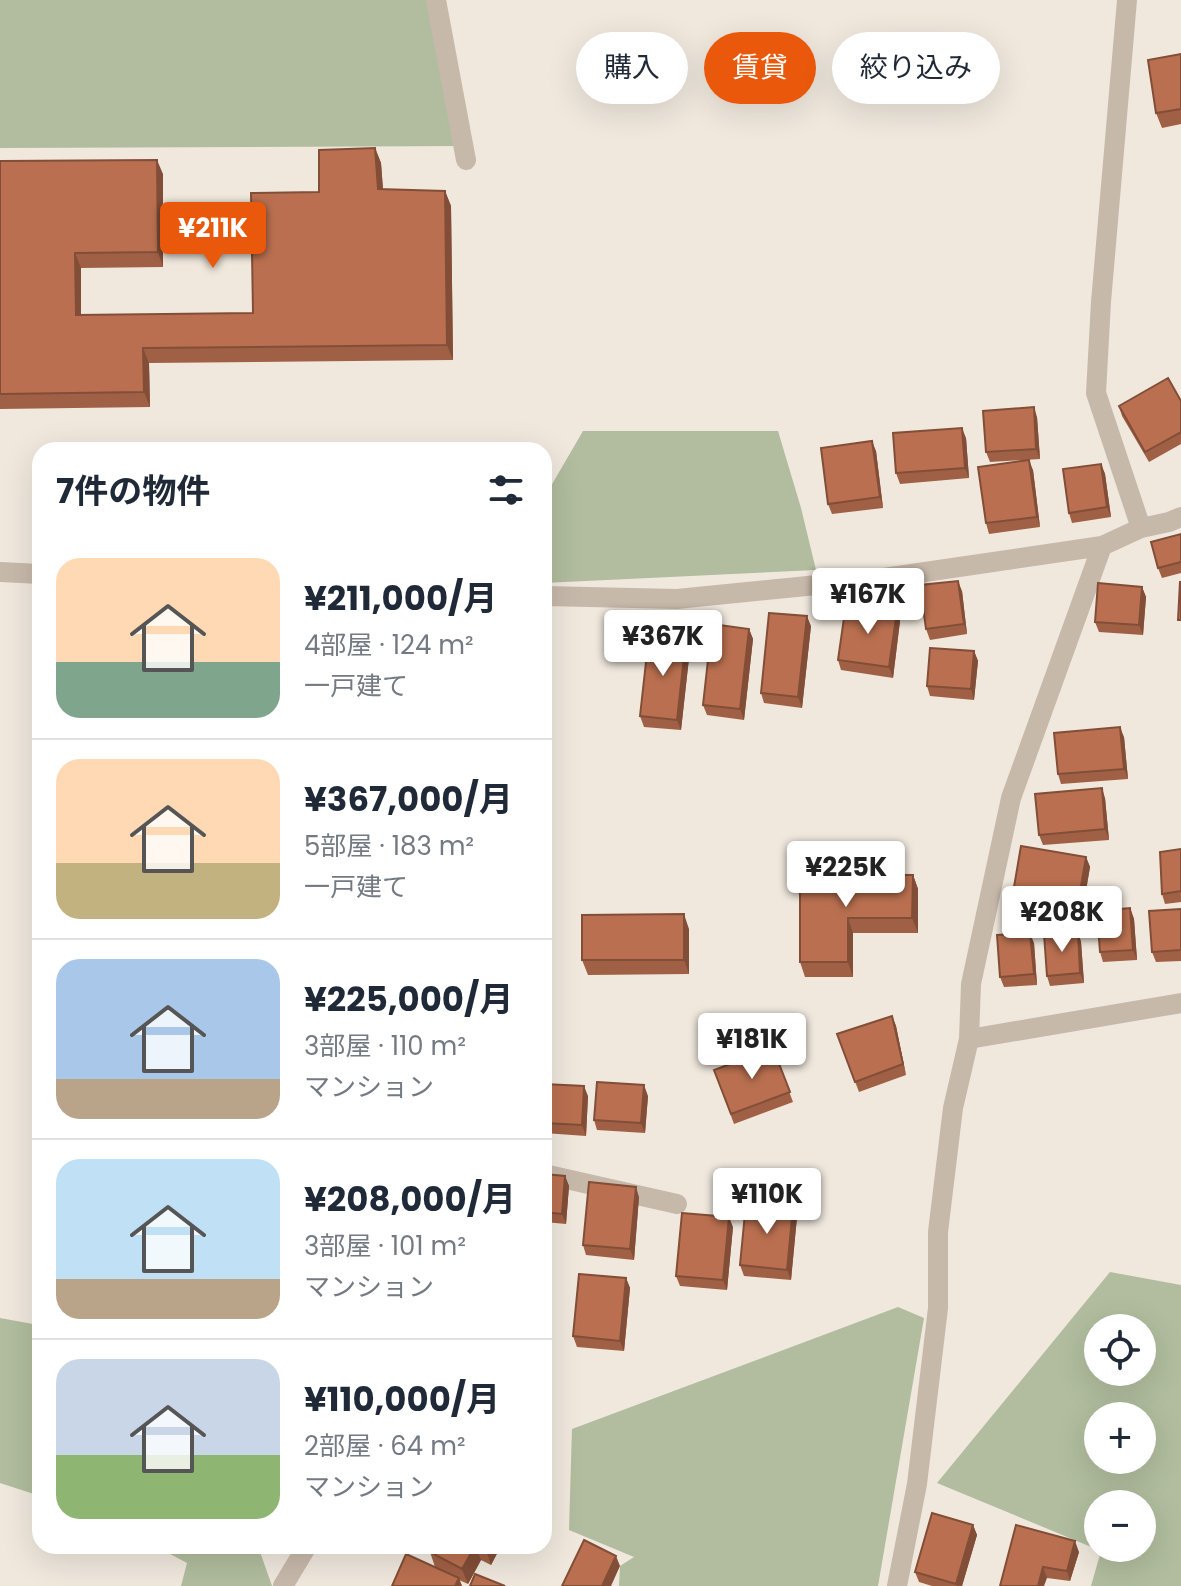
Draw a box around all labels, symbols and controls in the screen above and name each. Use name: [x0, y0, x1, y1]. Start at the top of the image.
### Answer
chip: 購入: [576, 32, 688, 104]
chip: 賃貸: [704, 32, 816, 104]
chip: 絞り込み: [832, 32, 1000, 104]
pin: ¥211K: [157, 202, 269, 270]
text: ¥211K: [178, 210, 248, 246]
text: 7件の物件: [56, 467, 210, 515]
icon: filters: [484, 468, 528, 512]
pin: ¥167K: [812, 568, 924, 636]
text: ¥211,000/月: [304, 574, 497, 622]
text: ¥167K: [830, 576, 906, 612]
icon: home: [120, 590, 216, 686]
pin: ¥367K: [607, 610, 719, 678]
text: ¥367K: [622, 618, 704, 654]
text: 4部屋 · 124 m²: [304, 627, 474, 663]
text: 一戸建て: [304, 668, 408, 704]
text: ¥367,000/月: [304, 775, 513, 823]
icon: home: [120, 791, 216, 887]
text: 5部屋 · 183 m²: [304, 828, 474, 864]
pin: ¥225K: [790, 841, 902, 909]
text: ¥225K: [805, 849, 887, 885]
text: 一戸建て: [304, 869, 408, 905]
pin: ¥208K: [1006, 886, 1118, 954]
text: ¥208K: [1020, 894, 1104, 930]
text: ¥225,000/月: [304, 975, 513, 1023]
icon: home: [120, 991, 216, 1087]
pin: ¥181K: [696, 1013, 808, 1081]
text: ¥181K: [716, 1021, 788, 1057]
text: 3部屋 · 110 m²: [304, 1028, 466, 1064]
text: マンション: [304, 1069, 434, 1105]
pin: ¥110K: [711, 1168, 823, 1236]
text: ¥208,000/月: [304, 1175, 516, 1223]
text: ¥110K: [731, 1176, 803, 1212]
icon: home: [120, 1191, 216, 1287]
text: 3部屋 · 101 m²: [304, 1228, 466, 1264]
text: マンション: [304, 1269, 434, 1305]
map controls: [1084, 1314, 1156, 1562]
button: locate: [1084, 1314, 1156, 1386]
text: ¥110,000/月: [304, 1375, 500, 1423]
icon: home: [120, 1391, 216, 1487]
button: +: [1084, 1402, 1156, 1474]
text: 2部屋 · 64 m²: [304, 1428, 466, 1464]
text: マンション: [304, 1469, 434, 1505]
button: −: [1084, 1490, 1156, 1562]

